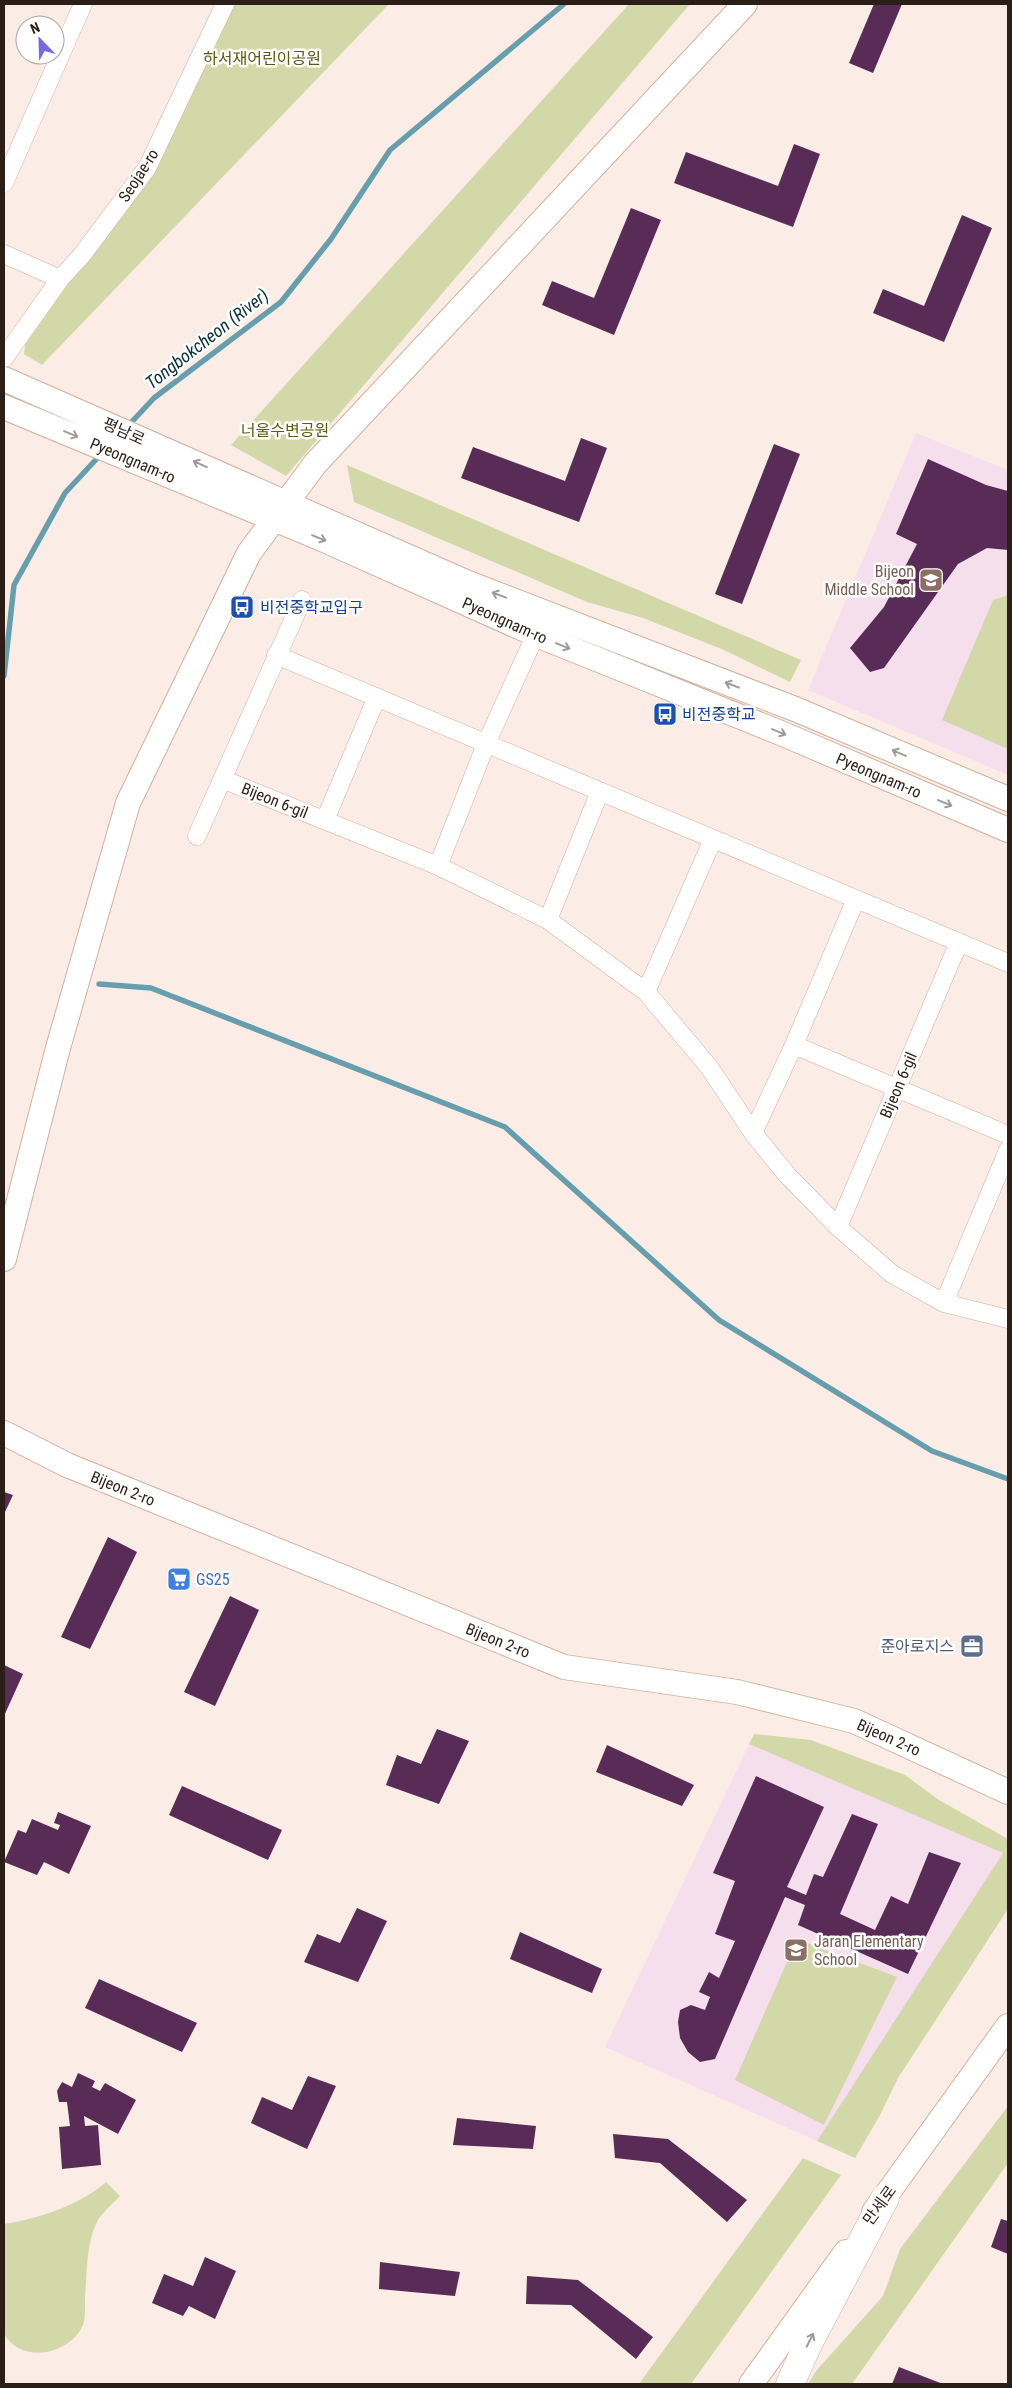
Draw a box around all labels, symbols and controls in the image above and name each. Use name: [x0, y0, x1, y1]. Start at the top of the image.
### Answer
north arrow: [15, 15, 65, 65]
text: N: [28, 19, 42, 37]
park label: 하서재어린이공원: [203, 49, 321, 68]
street label: Seojae-ro: [114, 145, 163, 205]
water label: Tongbokcheon (River): [141, 284, 273, 394]
street label: 평남로: [100, 414, 148, 449]
park label: 너울수변공원: [241, 421, 329, 440]
one-way arrow: [63, 430, 78, 440]
street label: Pyeongnam-ro: [87, 434, 178, 487]
one-way arrow: [193, 458, 208, 468]
one-way arrow: [311, 533, 326, 543]
place label: Bijeon Middle School: [824, 562, 914, 599]
school or university icon: Bijeon Middle School: [918, 567, 944, 593]
one-way arrow: [492, 590, 507, 599]
street label: Pyeongnam-ro: [459, 593, 550, 648]
bus stop icon: 비전중학교입구: [229, 594, 255, 620]
place label: 비전중학교입구: [260, 598, 363, 617]
one-way arrow: [556, 642, 571, 651]
one-way arrow: [725, 680, 740, 689]
bus stop icon: 비전중학교: [652, 701, 678, 727]
place label: 비전중학교: [682, 705, 756, 724]
one-way arrow: [771, 728, 786, 737]
one-way arrow: [892, 748, 907, 757]
street label: Pyeongnam-ro: [833, 749, 924, 802]
street label: Bijeon 6-gil: [239, 779, 311, 822]
one-way arrow: [937, 798, 952, 808]
street label: Bijeon 6-gil: [876, 1049, 921, 1121]
street label: Bijeon 2-ro: [88, 1467, 158, 1510]
supermarket icon: GS25: [166, 1566, 192, 1592]
place label: GS25: [196, 1570, 230, 1589]
street label: Bijeon 2-ro: [463, 1619, 533, 1662]
office icon: 준아로지스: [959, 1633, 985, 1659]
place label: 준아로지스: [880, 1637, 954, 1656]
street label: Bijeon 2-ro: [854, 1715, 924, 1760]
place label: Jaran Elementary School: [814, 1932, 924, 1969]
school or university icon: Jaran Elementary School: [783, 1937, 809, 1963]
street label: 만세로: [859, 2182, 900, 2229]
one-way arrow: [806, 2333, 815, 2348]

